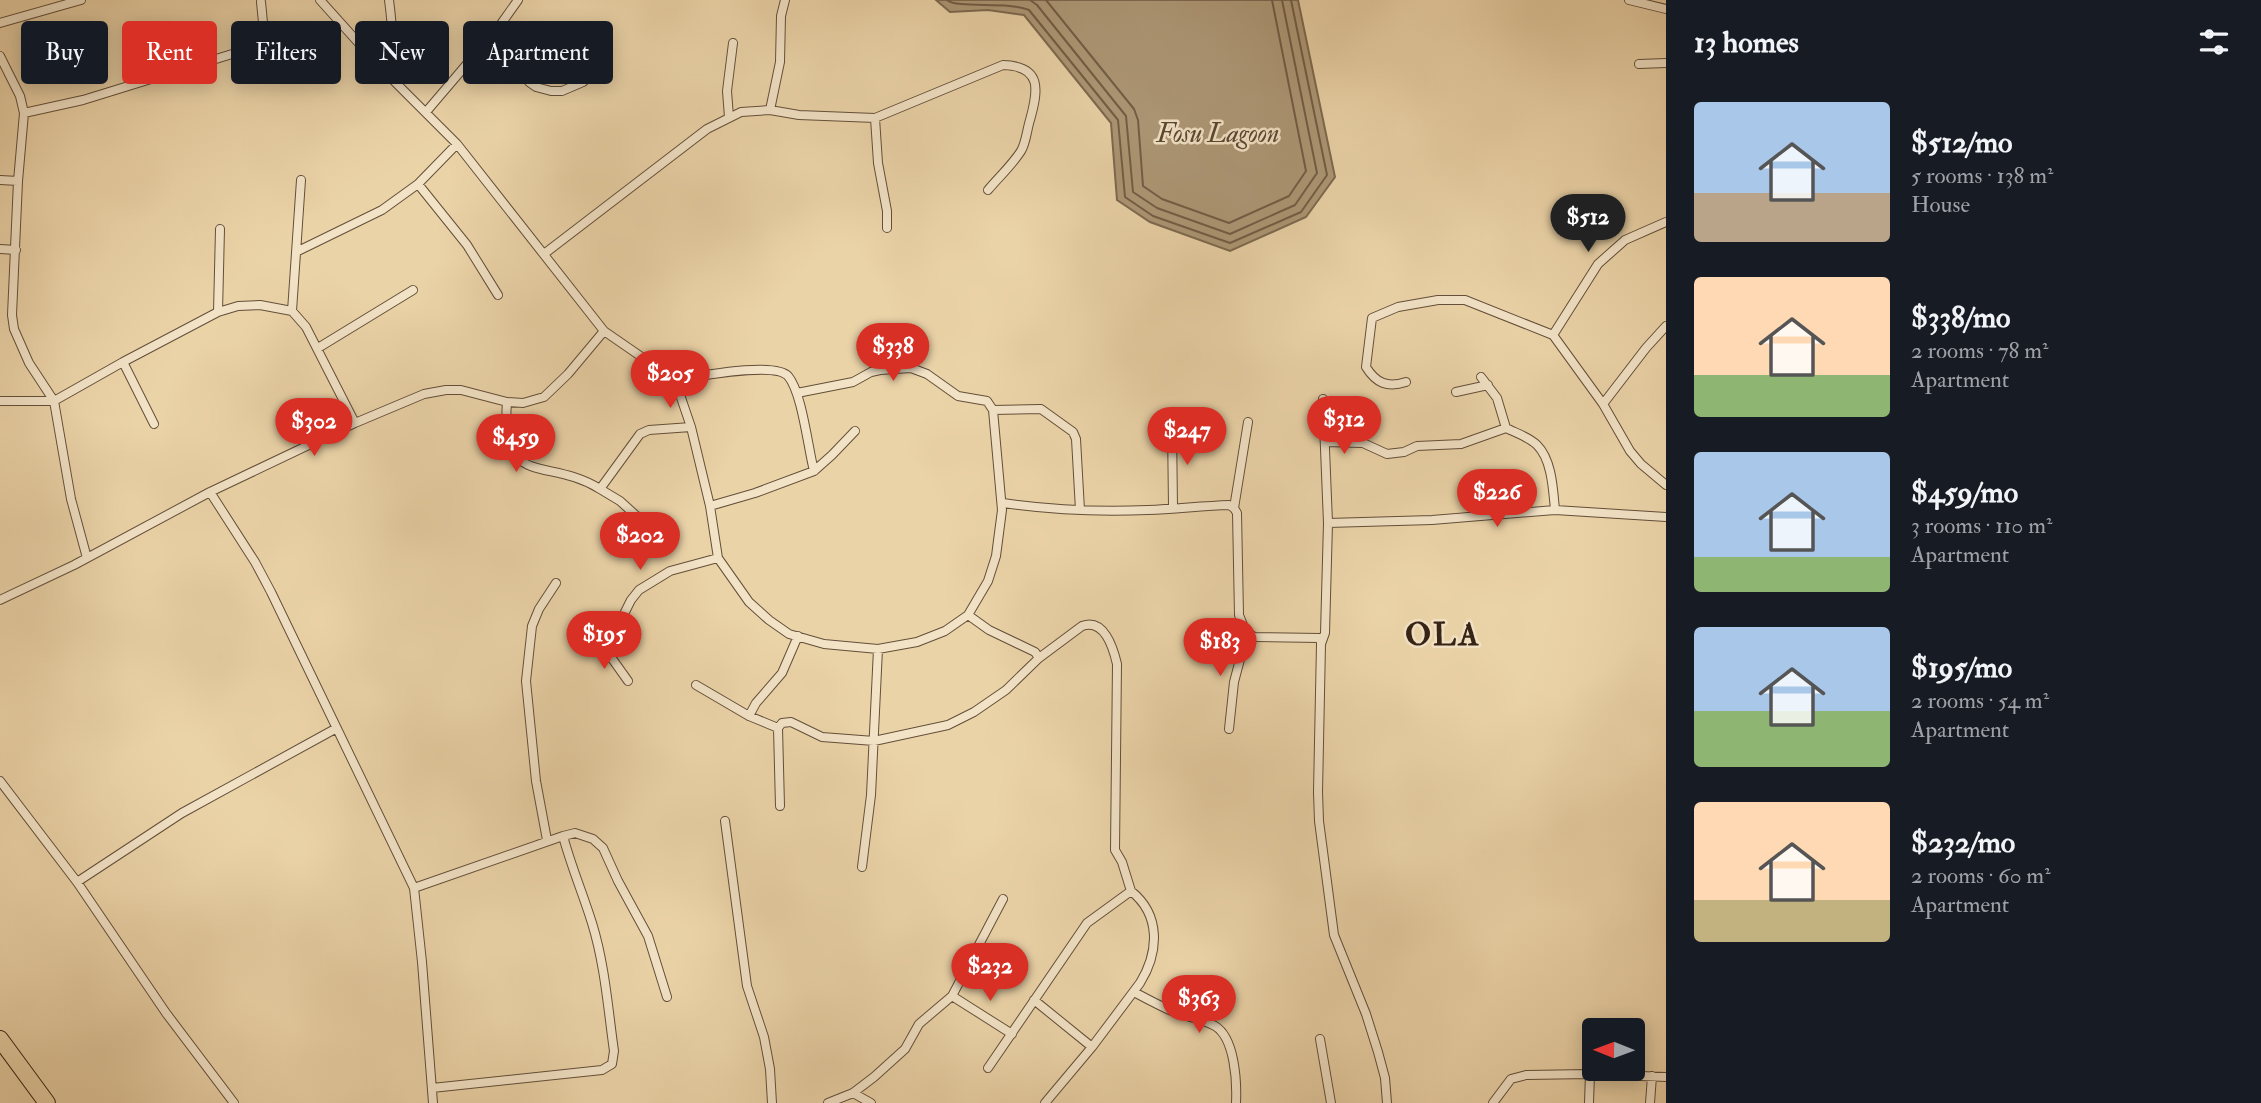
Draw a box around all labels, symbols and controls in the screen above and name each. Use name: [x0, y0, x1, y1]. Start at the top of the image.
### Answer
chip: Buy: [21, 21, 108, 84]
chip: Rent: [122, 21, 217, 84]
chip: Filters: [231, 21, 341, 84]
chip: New: [355, 21, 449, 84]
chip: Apartment: [463, 21, 613, 84]
icon: filters: [2195, 23, 2233, 61]
text: 13 homes: [1694, 24, 1799, 61]
water label: Fosu Lagoon: [1155, 118, 1279, 150]
text: $512/mo: [1911, 124, 2012, 161]
icon: home: [1750, 130, 1834, 214]
text: 5 rooms · 138 m²: [1911, 161, 2054, 190]
text: House: [1911, 190, 1970, 219]
pin: $512: [1547, 194, 1629, 254]
text: $512: [1566, 202, 1610, 231]
text: $338/mo: [1911, 299, 2011, 336]
icon: home: [1750, 305, 1834, 389]
pin: $338: [852, 324, 934, 383]
text: $338: [872, 331, 914, 360]
text: 2 rooms · 78 m²: [1911, 336, 2049, 365]
pin: $205: [629, 350, 711, 410]
text: $205: [647, 358, 693, 387]
text: Apartment: [1911, 365, 2009, 394]
pin: $312: [1303, 396, 1385, 456]
pin: $302: [273, 398, 355, 458]
text: $312: [1323, 404, 1365, 433]
text: $302: [291, 406, 337, 435]
pin: $247: [1146, 407, 1228, 467]
pin: $459: [475, 414, 557, 474]
text: $247: [1163, 415, 1211, 444]
text: $459: [492, 422, 540, 451]
pin: $226: [1456, 470, 1538, 529]
text: $459/mo: [1911, 474, 2018, 511]
text: $226: [1473, 477, 1521, 506]
icon: home: [1750, 480, 1834, 564]
text: 3 rooms · 110 m²: [1911, 511, 2052, 540]
pin: $202: [599, 512, 681, 572]
text: $202: [616, 520, 664, 549]
text: Apartment: [1911, 540, 2009, 569]
pin: $195: [563, 612, 645, 671]
district label: OLA: [1405, 615, 1481, 655]
pin: $183: [1179, 618, 1261, 678]
text: $195: [582, 619, 626, 648]
text: $183: [1200, 626, 1240, 655]
text: $195/mo: [1911, 649, 2012, 686]
icon: home: [1750, 655, 1834, 739]
text: 2 rooms · 54 m²: [1911, 686, 2049, 715]
text: Apartment: [1911, 715, 2009, 744]
text: $232/mo: [1911, 824, 2015, 861]
icon: home: [1750, 830, 1834, 914]
text: 2 rooms · 60 m²: [1911, 861, 2051, 890]
text: Apartment: [1911, 890, 2009, 919]
pin: $232: [949, 944, 1031, 1003]
text: $232: [967, 951, 1013, 980]
pin: $363: [1158, 976, 1240, 1035]
text: $363: [1178, 983, 1220, 1012]
north arrow: [1582, 1018, 1645, 1082]
map controls: [1582, 1018, 1645, 1081]

